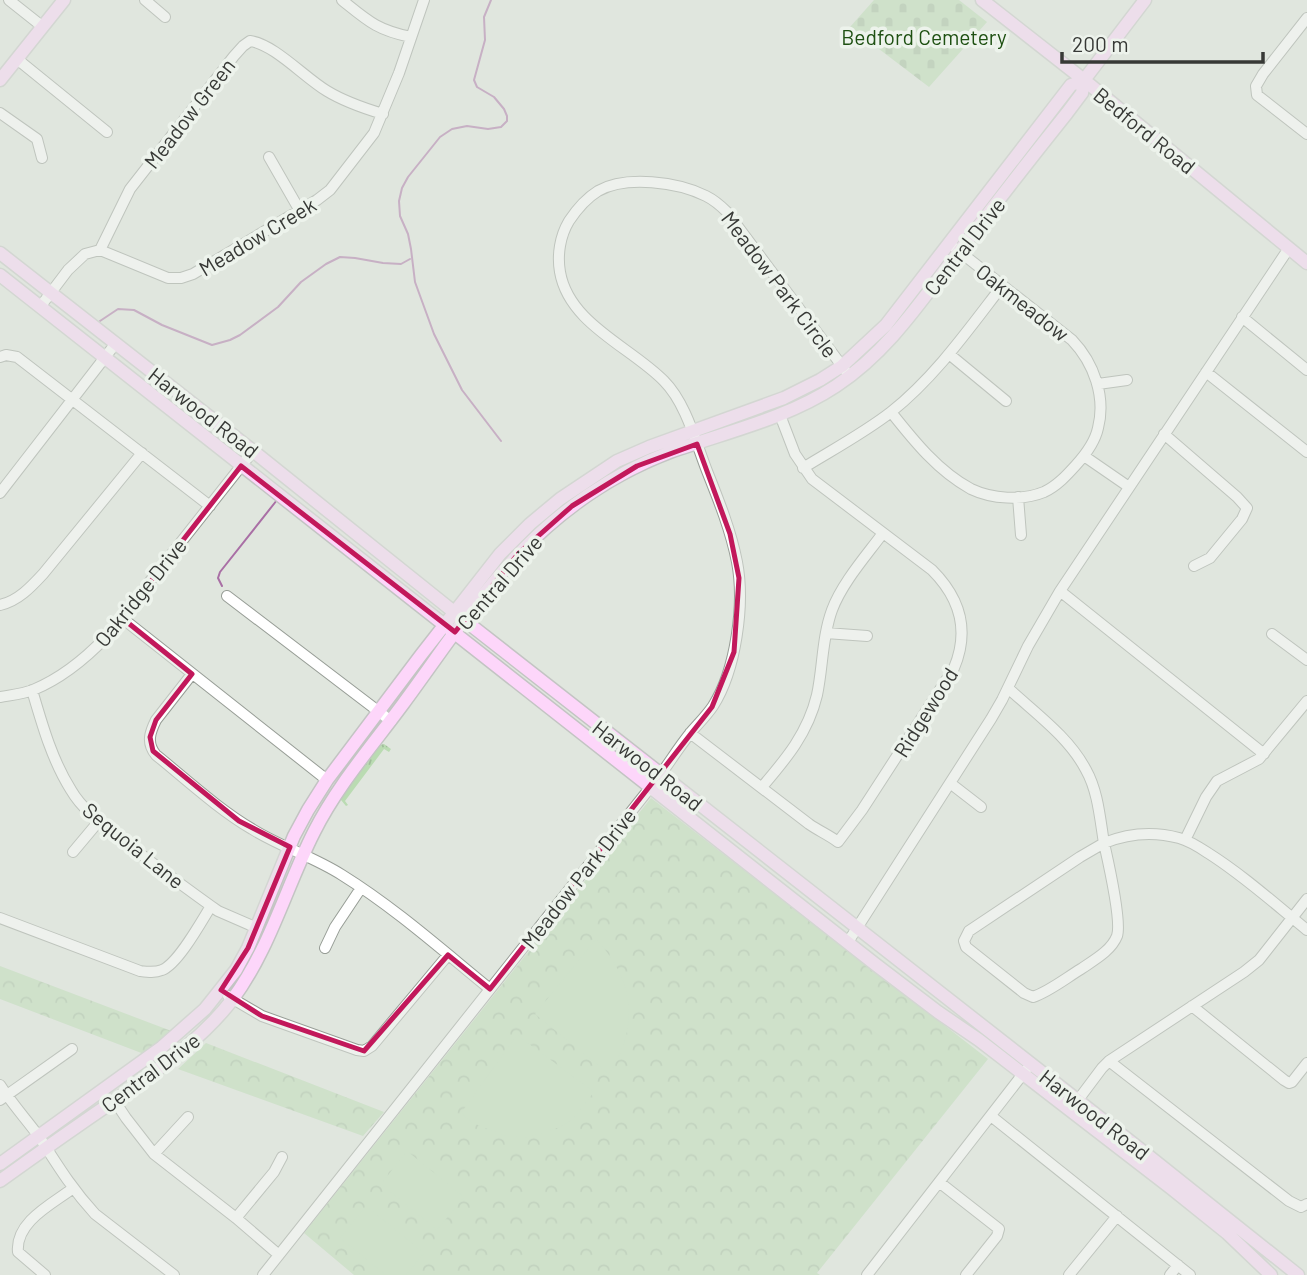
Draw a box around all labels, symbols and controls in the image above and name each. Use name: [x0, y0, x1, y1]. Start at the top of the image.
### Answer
scale bar: [1062, 21, 1263, 65]
park label: Bedford Cemetery: [841, 24, 1007, 49]
text: 200 m: [1072, 31, 1129, 56]
street label: Meadow Green: [138, 53, 240, 173]
street label: Bedford Road: [1089, 81, 1201, 179]
street label: Meadow Creek: [194, 191, 320, 281]
street label: Central Drive: [918, 192, 1010, 300]
street label: Meadow Park Circle: [717, 206, 843, 362]
street label: Oakmeadow: [972, 258, 1074, 346]
street label: Harwood Road: [144, 361, 264, 463]
street label: Central Drive: [451, 530, 547, 634]
street label: Oakridge Drive: [89, 533, 191, 651]
street label: Ridgewood: [888, 663, 962, 761]
street label: Harwood Road: [588, 714, 708, 816]
street label: Sequoia Lane: [78, 797, 190, 893]
street label: Meadow Park Drive: [516, 803, 640, 953]
street label: Central Drive: [96, 1027, 204, 1117]
street label: Harwood Road: [1035, 1063, 1155, 1165]

